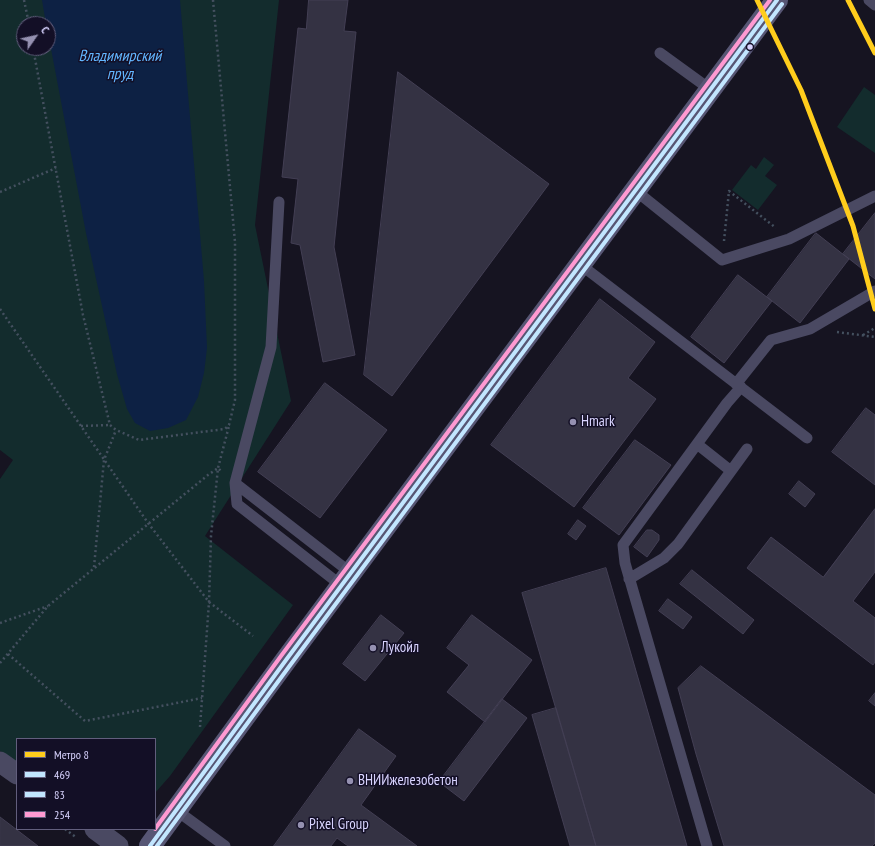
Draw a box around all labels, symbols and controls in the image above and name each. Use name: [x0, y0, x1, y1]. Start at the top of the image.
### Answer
north arrow: [16, 16, 56, 56]
text: С: [38, 24, 52, 36]
unlabelled marker: [745, 42, 755, 52]
water label: Владимирский пруд: [79, 46, 161, 84]
place label: Hmark: [581, 413, 615, 431]
marker: Hmark: [568, 417, 578, 427]
place label: Лукойл: [381, 639, 419, 657]
marker: Лукойл: [368, 643, 378, 653]
legend: [16, 738, 156, 830]
text: Метро 8: [54, 747, 89, 762]
text: 469: [54, 767, 70, 782]
place label: ВНИИжелезобетон: [358, 772, 458, 790]
marker: ВНИИжелезобетон: [345, 776, 355, 786]
text: 83: [54, 787, 65, 802]
text: 254: [54, 807, 70, 822]
place label: Pixel Group: [309, 816, 369, 834]
marker: Pixel Group: [296, 820, 306, 830]

